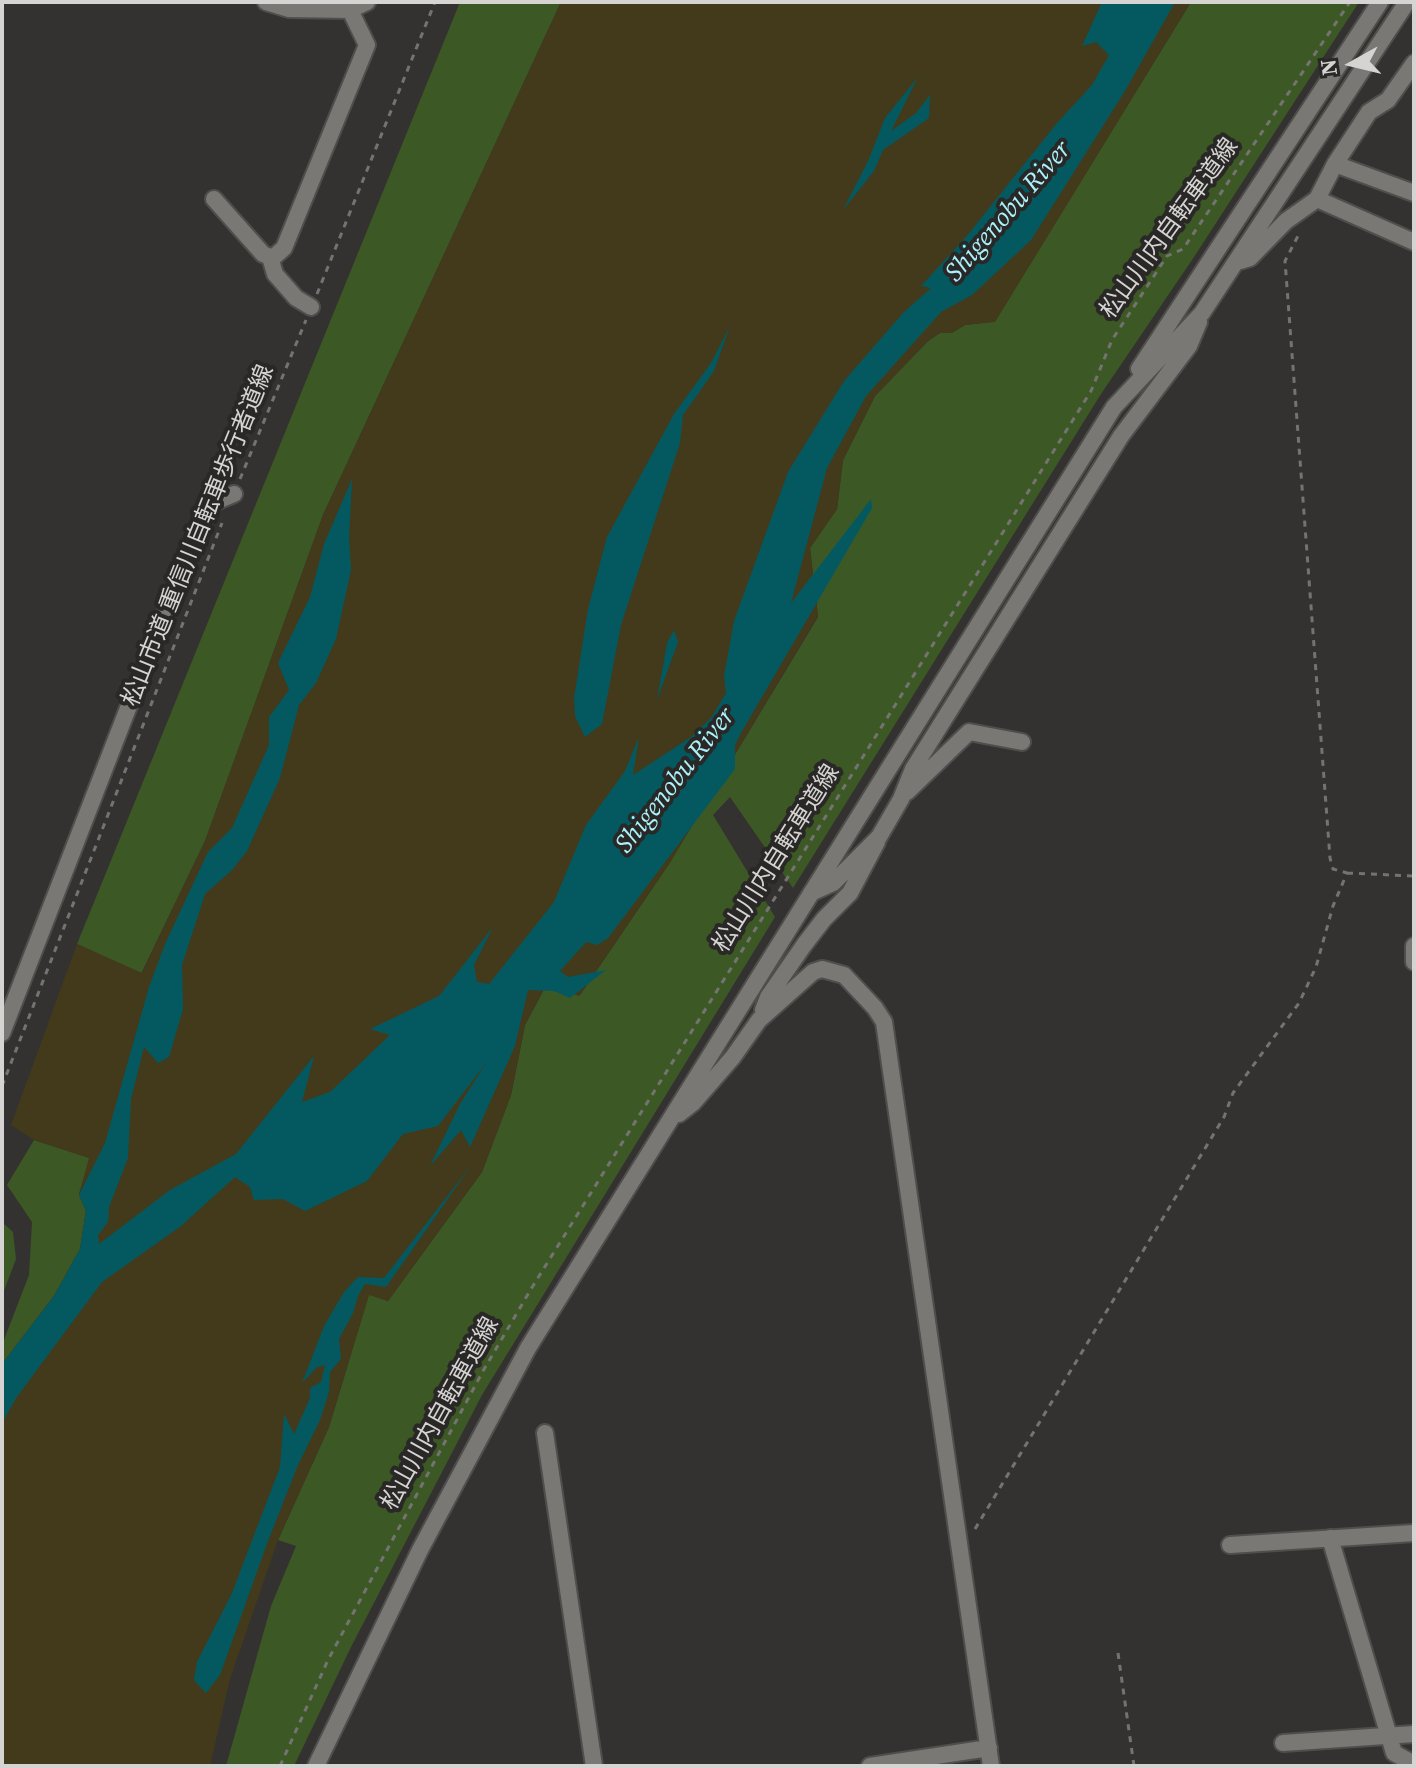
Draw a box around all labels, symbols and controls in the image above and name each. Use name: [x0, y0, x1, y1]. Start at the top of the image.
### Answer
north arrow: [1312, 24, 1392, 104]
text: N: [1312, 57, 1344, 77]
street label: 松山川内自転車道線: [1095, 133, 1245, 325]
water label: Shigenobu River: [940, 135, 1078, 289]
street label: 松山市道 重信川自転車歩行者道線: [117, 361, 281, 711]
water label: Shigenobu River: [610, 702, 742, 860]
street label: 松山川内自転車道線: [708, 760, 846, 958]
street label: 松山川内自転車道線: [376, 1313, 506, 1515]

